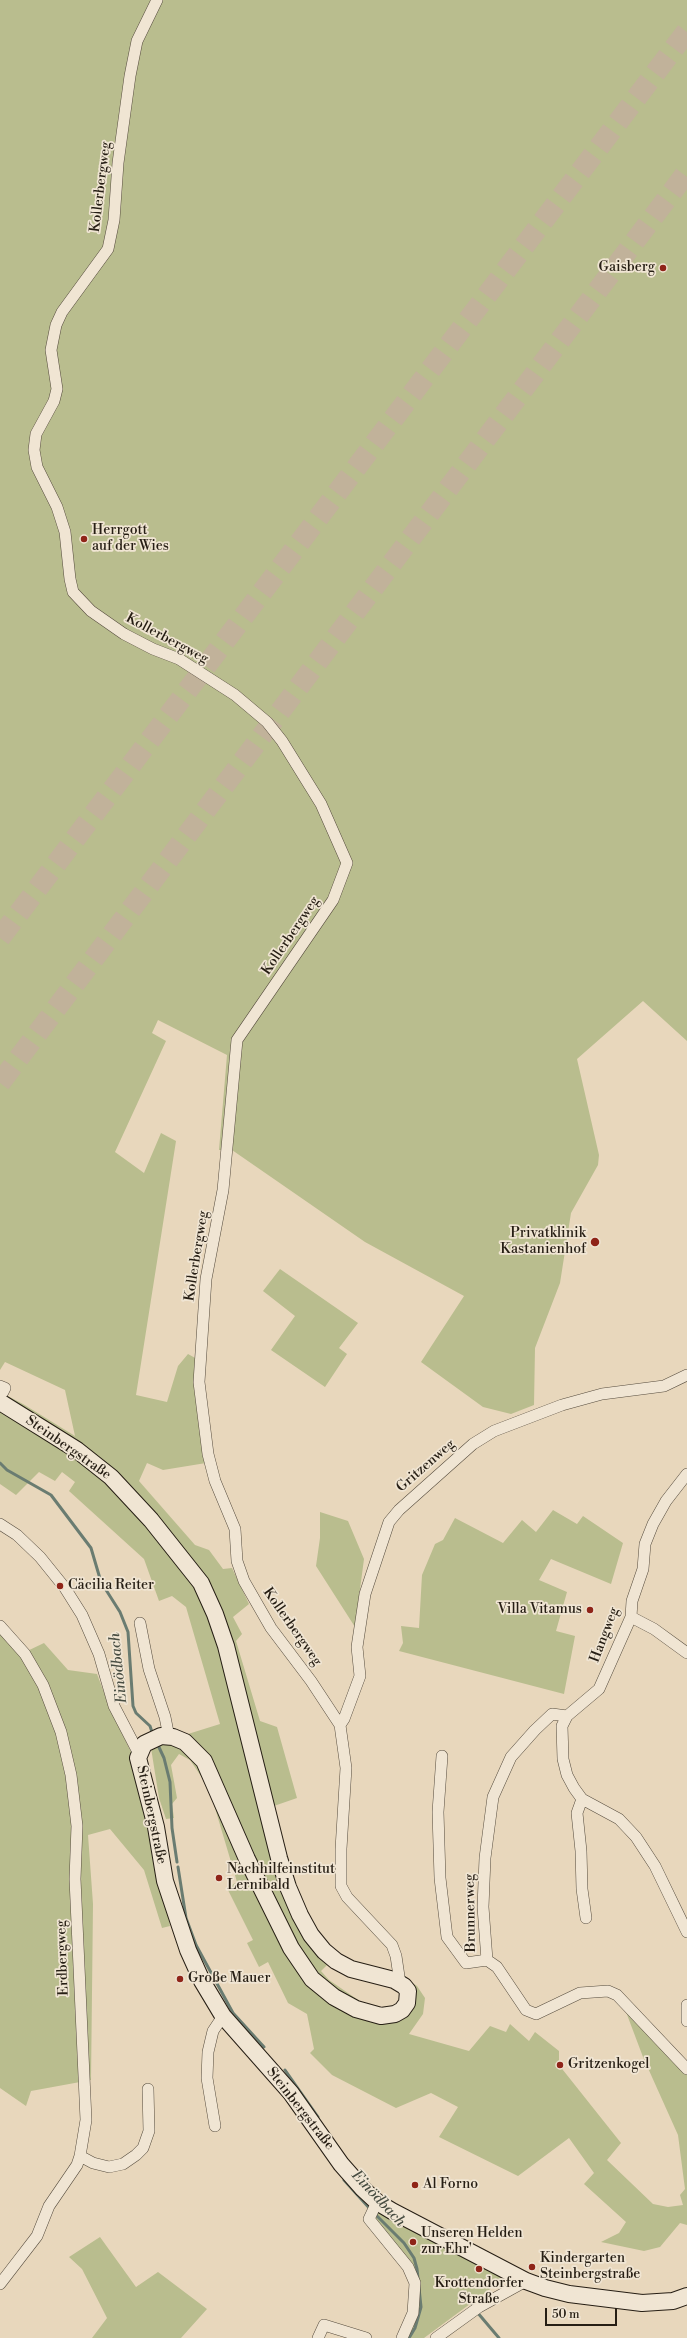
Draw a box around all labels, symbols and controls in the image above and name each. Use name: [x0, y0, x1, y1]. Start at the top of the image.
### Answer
street label: Kollerbergweg: [87, 141, 115, 233]
place label: Gaisberg: [599, 260, 655, 276]
marker: Gaisberg: [658, 263, 668, 273]
place label: Herrgott auf der Wies: [92, 523, 169, 556]
marker: Herrgott auf der Wies: [79, 534, 89, 544]
street label: Kollerbergweg: [123, 610, 211, 668]
street label: Kollerbergweg: [258, 893, 324, 979]
street label: Kollerbergweg: [182, 1210, 212, 1302]
place label: Privatklinik Kastanienhof: [500, 1226, 586, 1258]
marker: Privatklinik Kastanienhof: [589, 1236, 601, 1248]
street label: Steinbergstraße: [22, 1412, 114, 1484]
street label: Gritzenweg: [393, 1436, 459, 1496]
place label: Cäcilia Reiter: [68, 1578, 154, 1594]
marker: Cäcilia Reiter: [55, 1581, 65, 1591]
street label: Kollerbergweg: [259, 1585, 325, 1669]
place label: Villa Vitamus: [498, 1602, 582, 1618]
marker: Villa Vitamus: [585, 1605, 595, 1615]
street label: Hangweg: [587, 1605, 623, 1665]
water label: Einödbach: [106, 1632, 132, 1704]
street label: Steinbergstraße: [132, 1764, 170, 1866]
place label: Nachhilfeinstitut Lernibald: [227, 1862, 335, 1894]
marker: Nachhilfeinstitut Lernibald: [214, 1873, 224, 1883]
street label: Brunnerweg: [462, 1874, 480, 1952]
street label: Erdbergweg: [53, 1920, 73, 1996]
place label: Große Mauer: [188, 1971, 270, 1987]
marker: Große Mauer: [175, 1974, 185, 1984]
place label: Gritzenkogel: [568, 2057, 649, 2073]
marker: Gritzenkogel: [555, 2060, 565, 2070]
street label: Steinbergstraße: [262, 2064, 338, 2154]
water label: Einödbach: [347, 2167, 409, 2231]
place label: Al Forno: [423, 2177, 478, 2193]
marker: Al Forno: [410, 2180, 420, 2190]
place label: Unseren Helden zur Ehr': [421, 2226, 523, 2258]
marker: Unseren Helden zur Ehr': [408, 2237, 418, 2247]
place label: Kindergarten Steinbergstraße: [540, 2251, 640, 2284]
marker: Kindergarten Steinbergstraße: [527, 2262, 537, 2272]
marker: Krottendorfer Straße: [474, 2264, 484, 2274]
place label: Krottendorfer Straße: [434, 2276, 524, 2308]
scale bar: [547, 2300, 619, 2326]
text: 50 m: [552, 2307, 580, 2322]

